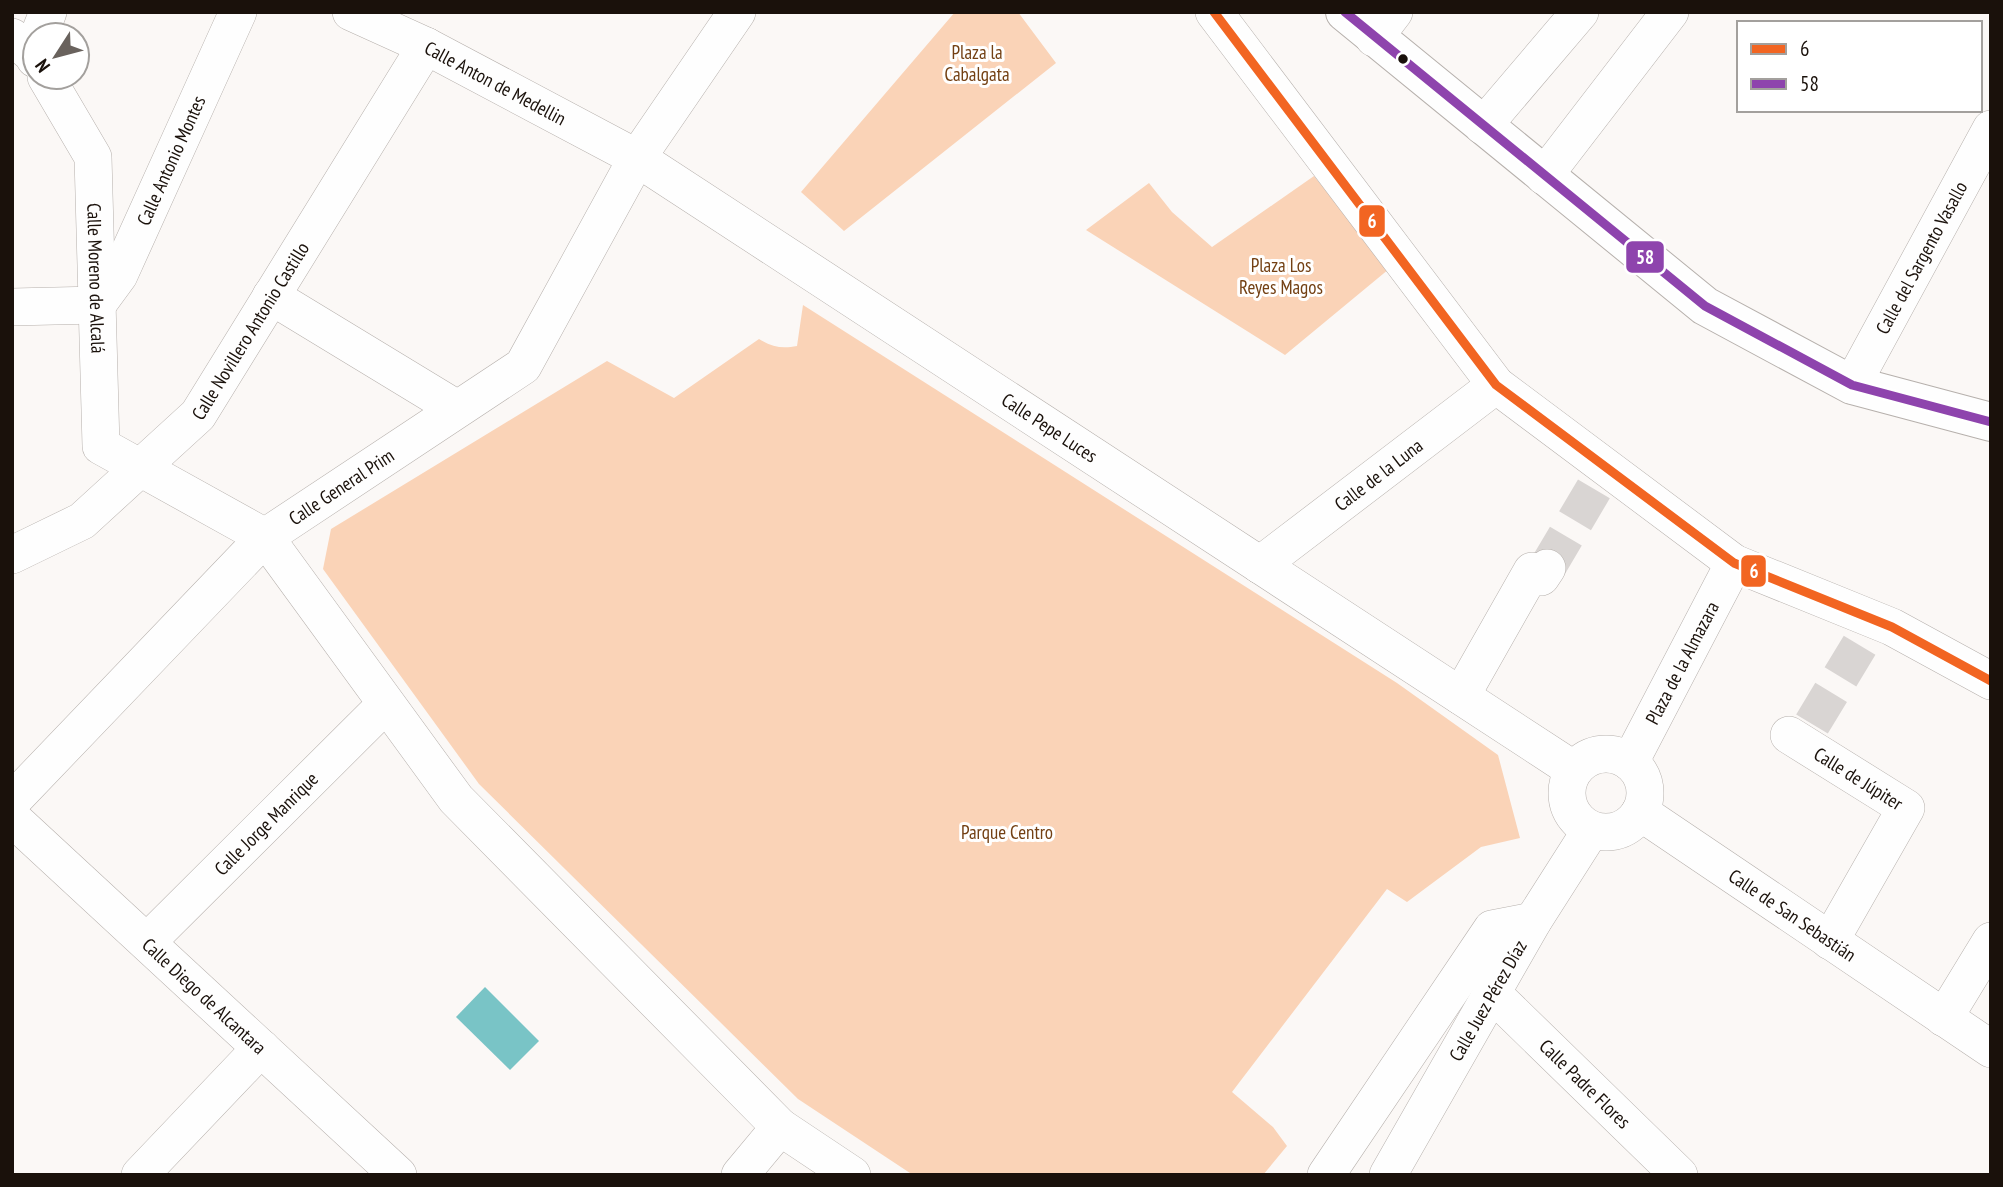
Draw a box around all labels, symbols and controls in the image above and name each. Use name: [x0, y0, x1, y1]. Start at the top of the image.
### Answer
north arrow: [21, 21, 91, 91]
legend: [1737, 21, 1982, 112]
text: 6: [1800, 35, 1809, 62]
street label: Calle Anton de Medellin: [421, 36, 570, 130]
park label: Plaza la Cabalgata: [945, 40, 1009, 86]
unlabelled marker: [1396, 52, 1410, 66]
text: N: [30, 55, 55, 77]
text: 58: [1800, 70, 1819, 97]
street label: Calle Antonio Montes: [131, 92, 211, 229]
street label: Calle del Sargento Vasallo: [1870, 177, 1972, 338]
street label: Calle Moreno de Alcalá: [82, 203, 110, 354]
line badge: 6: [1358, 204, 1386, 238]
text: 6: [1367, 209, 1377, 233]
street label: Calle Novillero Antonio Castillo: [186, 237, 314, 424]
line badge: 58: [1625, 240, 1665, 274]
text: 58: [1636, 245, 1654, 269]
park label: Plaza Los Reyes Magos: [1239, 253, 1323, 299]
street label: Calle Pepe Luces: [997, 387, 1102, 467]
street label: Calle de la Luna: [1330, 433, 1427, 516]
street label: Calle General Prim: [284, 443, 398, 530]
line badge: 6: [1740, 554, 1767, 588]
text: 6: [1749, 559, 1759, 583]
street label: Plaza de la Almazara: [1640, 597, 1724, 728]
street label: Calle de Júpiter: [1810, 742, 1908, 816]
street label: Calle Jorge Manrique: [209, 767, 323, 880]
park label: Parque Centro: [961, 820, 1053, 844]
street label: Calle de San Sebastián: [1724, 863, 1861, 967]
street label: Calle Diego de Alcantara: [137, 933, 271, 1059]
street label: Calle Juez Pérez Díaz: [1444, 935, 1532, 1065]
street label: Calle Padre Flores: [1535, 1034, 1636, 1133]

